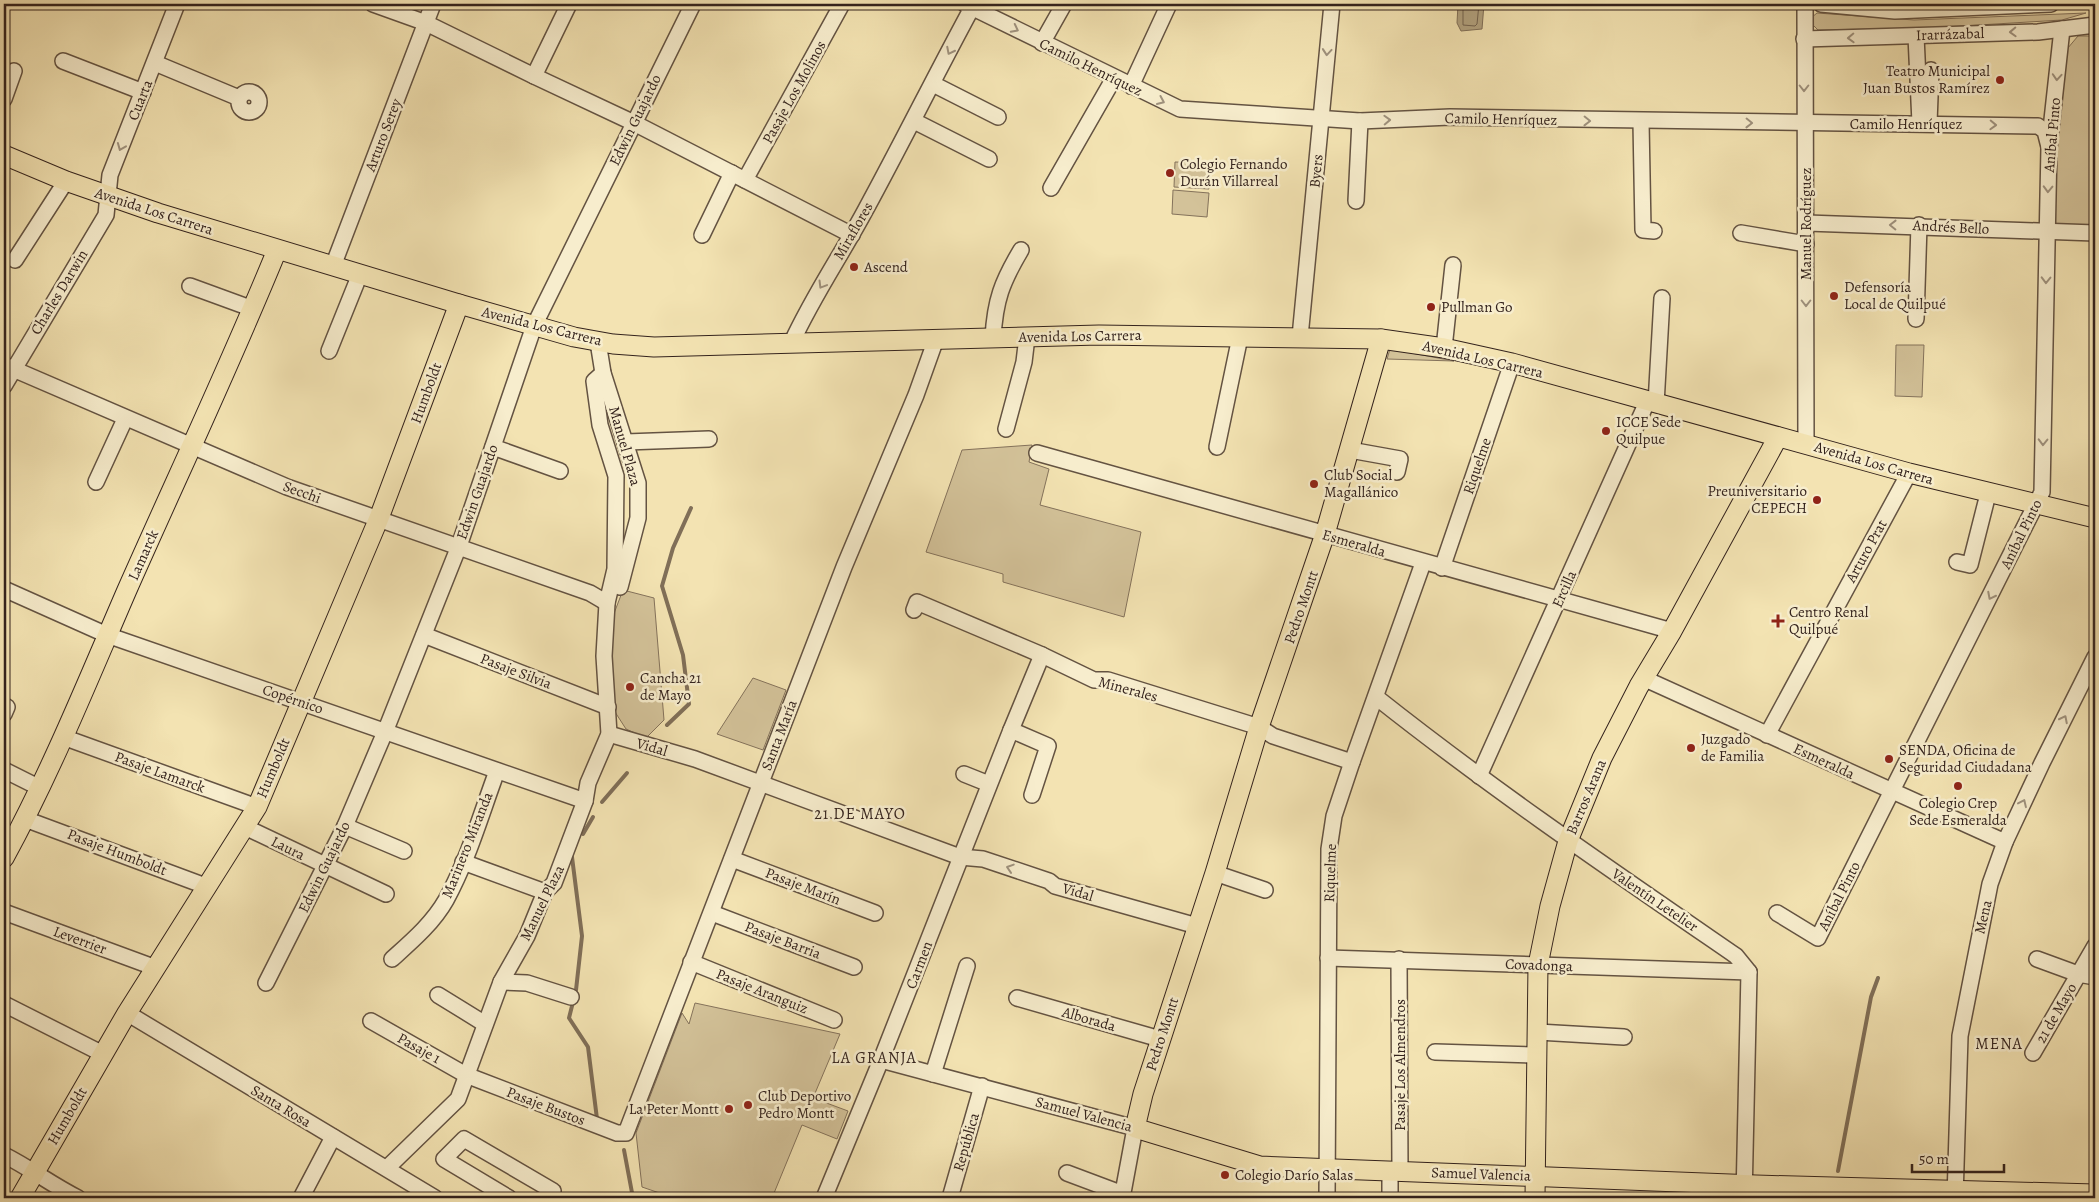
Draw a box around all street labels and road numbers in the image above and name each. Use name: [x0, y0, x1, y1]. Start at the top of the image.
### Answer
street label: Irarrázabal: [1915, 23, 1985, 45]
street label: Camilo Henríquez: [1036, 33, 1146, 101]
street label: Pasaje Los Molinos: [757, 37, 831, 147]
street label: Edwin Guajardo: [604, 71, 666, 169]
street label: Cuarta: [123, 77, 157, 123]
street label: Arturo Serey: [360, 95, 406, 175]
street label: Aníbal Pinto: [2039, 97, 2065, 174]
street label: Camilo Henríquez: [1445, 108, 1558, 130]
street label: Camilo Henríquez: [1850, 114, 1962, 134]
street label: Byers: [1304, 153, 1328, 189]
street label: Manuel Rodríguez: [1796, 168, 1816, 280]
street label: Avenida Los Carrera: [91, 182, 216, 240]
street label: Miraflores: [828, 198, 878, 264]
street label: Andrés Bello: [1911, 215, 1990, 239]
street label: Charles Darwin: [26, 246, 92, 338]
street label: Avenida Los Carrera: [479, 301, 604, 351]
street label: Avenida Los Carrera: [1017, 325, 1142, 347]
street label: Avenida Los Carrera: [1420, 335, 1545, 383]
street label: Humboldt: [406, 360, 446, 426]
street label: Manuel Plaza: [604, 404, 646, 488]
street label: Riquelme: [1458, 435, 1496, 497]
street label: Avenida Los Carrera: [1811, 436, 1936, 490]
street label: Edwin Guajardo: [451, 442, 503, 542]
street label: Secchi: [280, 476, 324, 508]
street label: Aníbal Pinto: [1995, 496, 2046, 573]
street label: Arturo Prat: [1840, 516, 1891, 587]
street label: Esmeralda: [1320, 524, 1388, 562]
street label: Lamarck: [123, 526, 163, 583]
street label: Ercilla: [1547, 567, 1581, 611]
street label: Pedro Montt: [1279, 568, 1323, 646]
street label: Pasaje Silvia: [477, 648, 555, 694]
street label: Minerales: [1096, 671, 1160, 707]
street label: Copérnico: [260, 679, 326, 719]
street label: Santa María: [756, 697, 802, 773]
street label: Vidal: [633, 733, 670, 761]
street label: Humboldt: [251, 735, 295, 801]
street label: Esmeralda: [1790, 738, 1858, 784]
street label: Pasaje Lamarck: [112, 746, 209, 798]
street label: Barros Arana: [1561, 756, 1611, 838]
street label: Marinero Miranda: [437, 789, 497, 901]
street label: Edwin Guajardo: [293, 818, 355, 916]
street label: Pasaje Humboldt: [64, 824, 170, 880]
street label: Laura: [268, 831, 308, 865]
street label: Riquelme: [1319, 843, 1341, 903]
street label: Aníbal Pinto: [1813, 858, 1865, 935]
street label: Manuel Plaza: [515, 862, 569, 944]
street label: Pasaje Marín: [762, 862, 844, 910]
street label: Valentín Letelier: [1607, 863, 1702, 936]
street label: Vidal: [1059, 878, 1096, 906]
street label: Mena: [1969, 898, 1997, 936]
street label: Pasaje Barria: [742, 916, 824, 964]
street label: Leverrier: [50, 921, 110, 959]
street label: Carmen: [901, 938, 937, 992]
street label: Covadonga: [1505, 954, 1573, 976]
street label: Pasaje Aranguiz: [713, 963, 811, 1019]
street label: 21 de Mayo: [2031, 979, 2081, 1047]
street label: Pedro Montt: [1141, 995, 1183, 1073]
street label: Pasaje Los Almendros: [1390, 999, 1410, 1131]
street label: Alborada: [1059, 1002, 1118, 1036]
street label: Pasaje 1: [394, 1028, 444, 1068]
street label: Santa Rosa: [247, 1080, 315, 1132]
street label: Pasaje Bustos: [504, 1082, 588, 1130]
street label: Humboldt: [42, 1083, 92, 1149]
street label: Samuel Valencia: [1033, 1091, 1135, 1137]
street label: República: [948, 1110, 984, 1174]
street label: Samuel Valencia: [1431, 1162, 1531, 1186]

